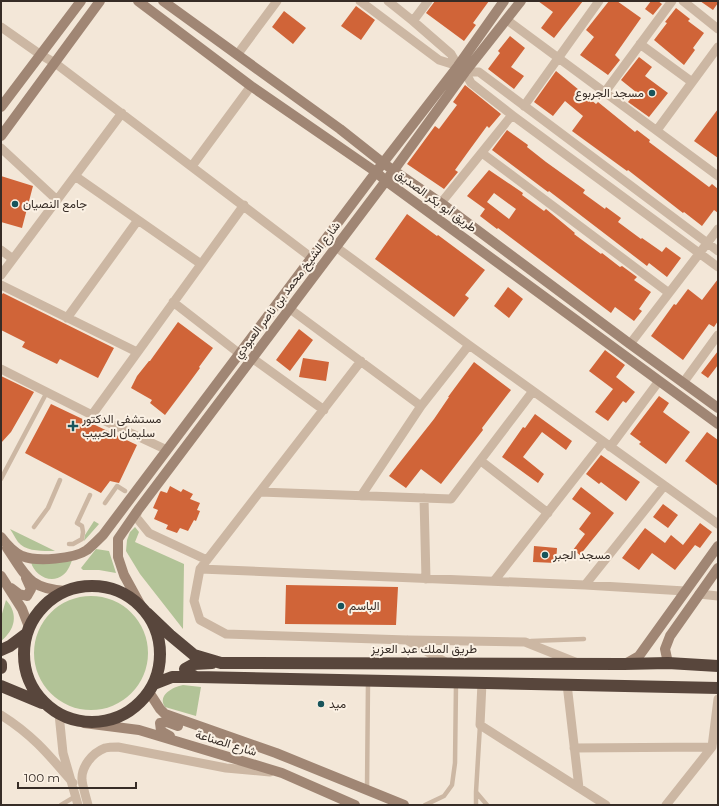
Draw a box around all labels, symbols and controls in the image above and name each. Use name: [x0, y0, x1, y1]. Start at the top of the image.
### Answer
place label: مسجد الجربوع: [575, 85, 644, 102]
marker: مسجد الجربوع: [647, 88, 657, 98]
street label: طريق أبو بكر الصديق: [392, 166, 480, 236]
place label: جامع النصيان: [23, 196, 87, 213]
marker: جامع النصيان: [10, 199, 20, 209]
street label: شارع الشيخ محمد بن ناصر العبودي: [230, 218, 345, 363]
place label: مستشفى الدكتور سليمان الحبيب: [81, 411, 161, 440]
marker: مستشفى الدكتور سليمان الحبيب: [67, 420, 79, 432]
place label: مسجد الجبر: [552, 547, 610, 563]
marker: مسجد الجبر: [540, 550, 550, 560]
place label: الباسم: [349, 598, 380, 614]
marker: الباسم: [336, 601, 346, 611]
street label: طريق الملك عبد العزيز: [370, 641, 477, 657]
place label: ميد: [329, 696, 346, 711]
marker: ميد: [316, 699, 326, 709]
street label: شارع الصناعة: [193, 726, 259, 761]
scale bar: [18, 764, 136, 790]
text: 100 m: [24, 770, 60, 785]

